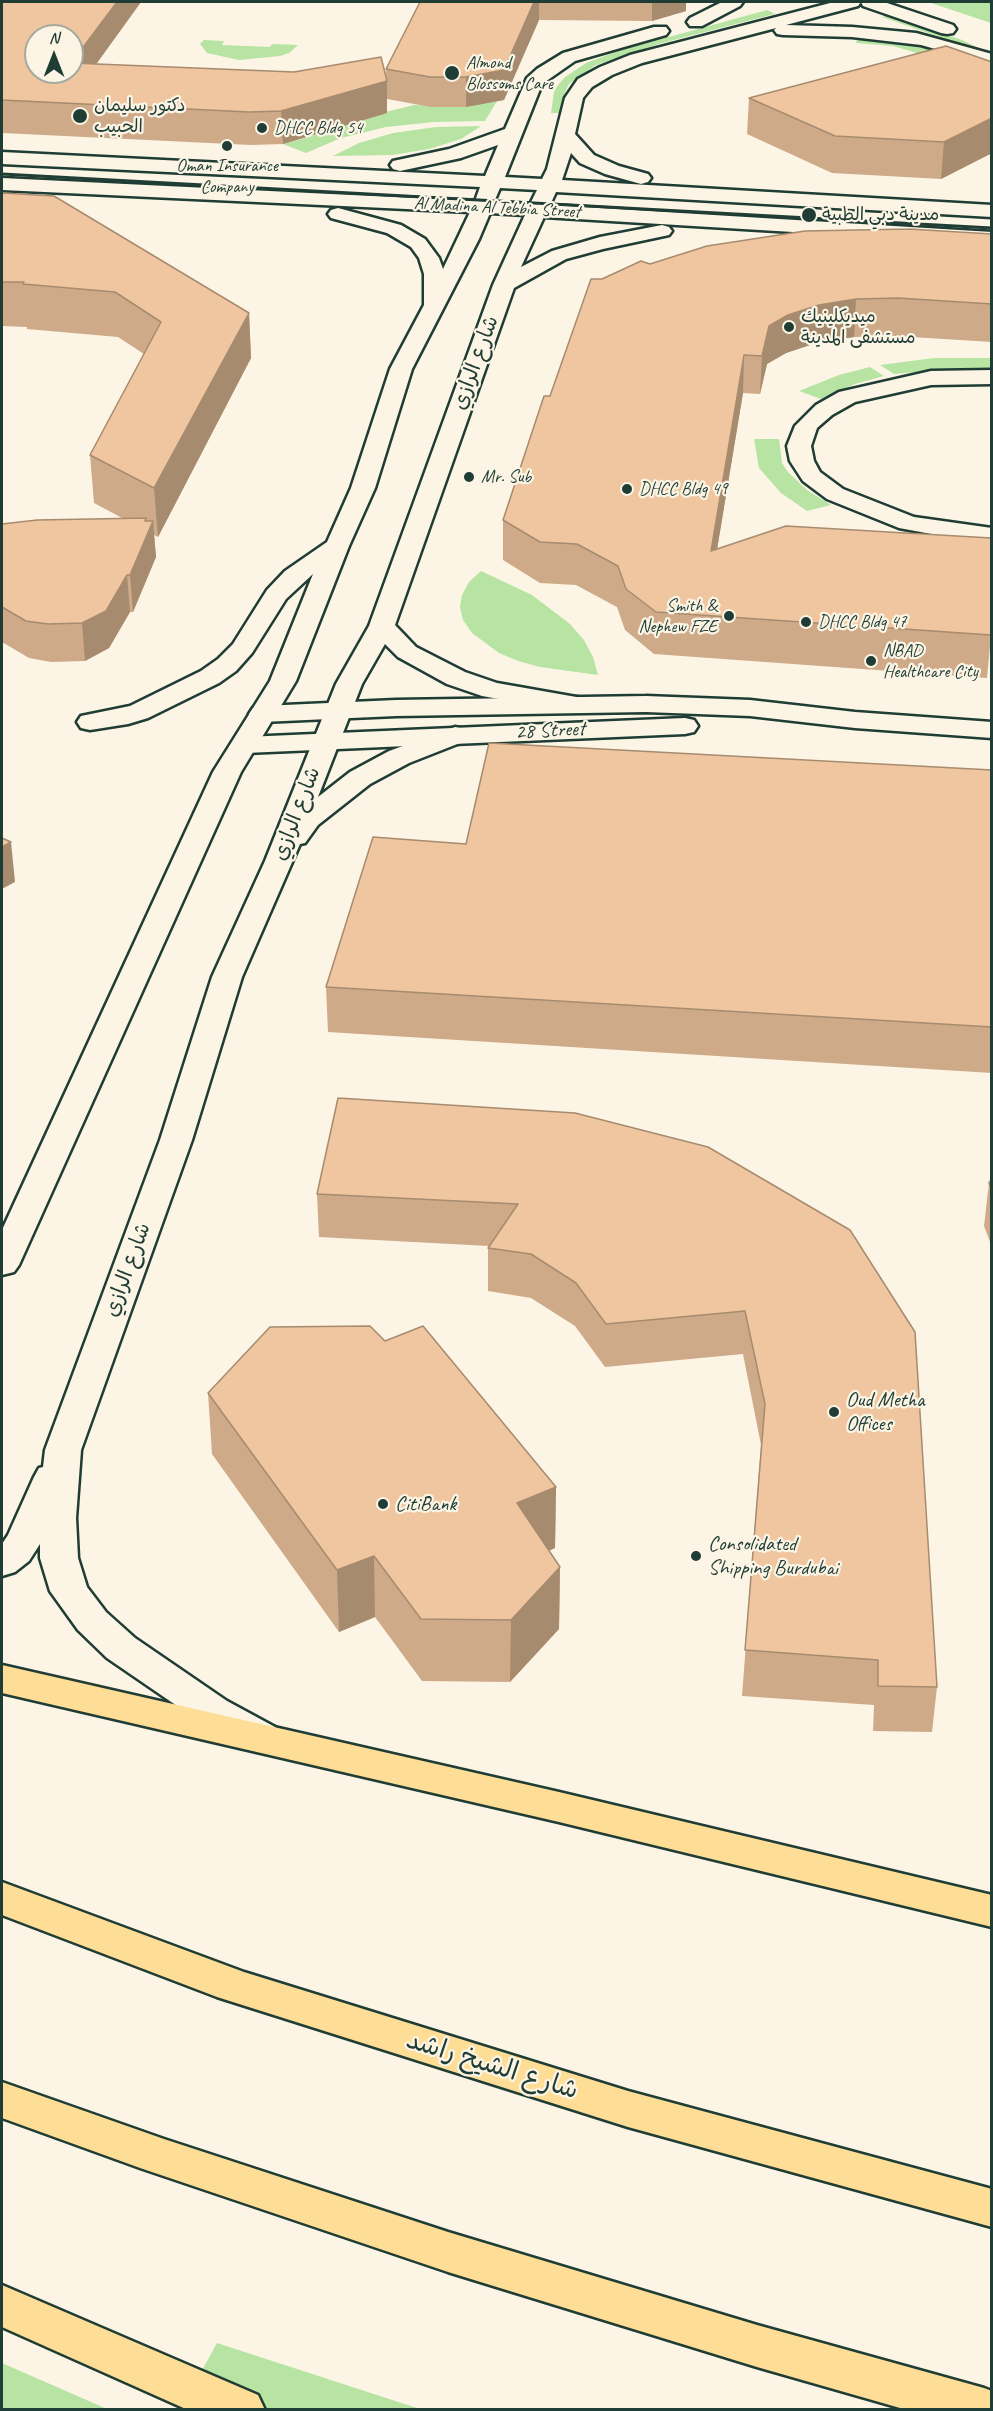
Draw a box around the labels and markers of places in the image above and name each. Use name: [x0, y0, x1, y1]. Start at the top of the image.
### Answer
place label: Almond Blossoms Care: [466, 52, 553, 94]
marker: Almond Blossoms Care: [443, 64, 461, 82]
place label: دكتور سليمان الحبيب: [94, 95, 185, 138]
marker: دكتور سليمان الحبيب: [71, 107, 89, 125]
place label: DHCC Bldg 54: [274, 117, 363, 139]
marker: DHCC Bldg 54: [255, 121, 269, 135]
marker: Oman Insurance Company: [220, 139, 234, 153]
place label: Oman Insurance Company: [176, 155, 278, 198]
place label: مدينة دبي الطبية: [822, 204, 939, 226]
marker: مدينة دبي الطبية: [800, 206, 818, 224]
place label: ميديكلينيك مستشفى المدينة: [801, 306, 916, 348]
marker: ميديكلينيك مستشفى المدينة: [782, 320, 796, 334]
place label: Mr. Sub: [481, 466, 531, 488]
marker: Mr. Sub: [462, 470, 476, 484]
place label: DHCC Bldg 49: [639, 478, 728, 500]
marker: DHCC Bldg 49: [620, 482, 634, 496]
place label: Smith & Nephew FZE: [639, 595, 717, 638]
marker: Smith & Nephew FZE: [722, 609, 736, 623]
place label: DHCC Bldg 47: [818, 611, 907, 633]
marker: DHCC Bldg 47: [799, 615, 813, 629]
place label: NBAD Healthcare City: [883, 640, 978, 682]
marker: NBAD Healthcare City: [864, 654, 878, 668]
place label: Oud Metha Offices: [846, 1387, 924, 1437]
marker: Oud Metha Offices: [827, 1405, 841, 1419]
place label: CitiBank: [395, 1491, 456, 1517]
marker: CitiBank: [376, 1497, 390, 1511]
place label: Consolidated Shipping Burdubai: [708, 1531, 838, 1581]
marker: Consolidated Shipping Burdubai: [689, 1549, 703, 1563]

